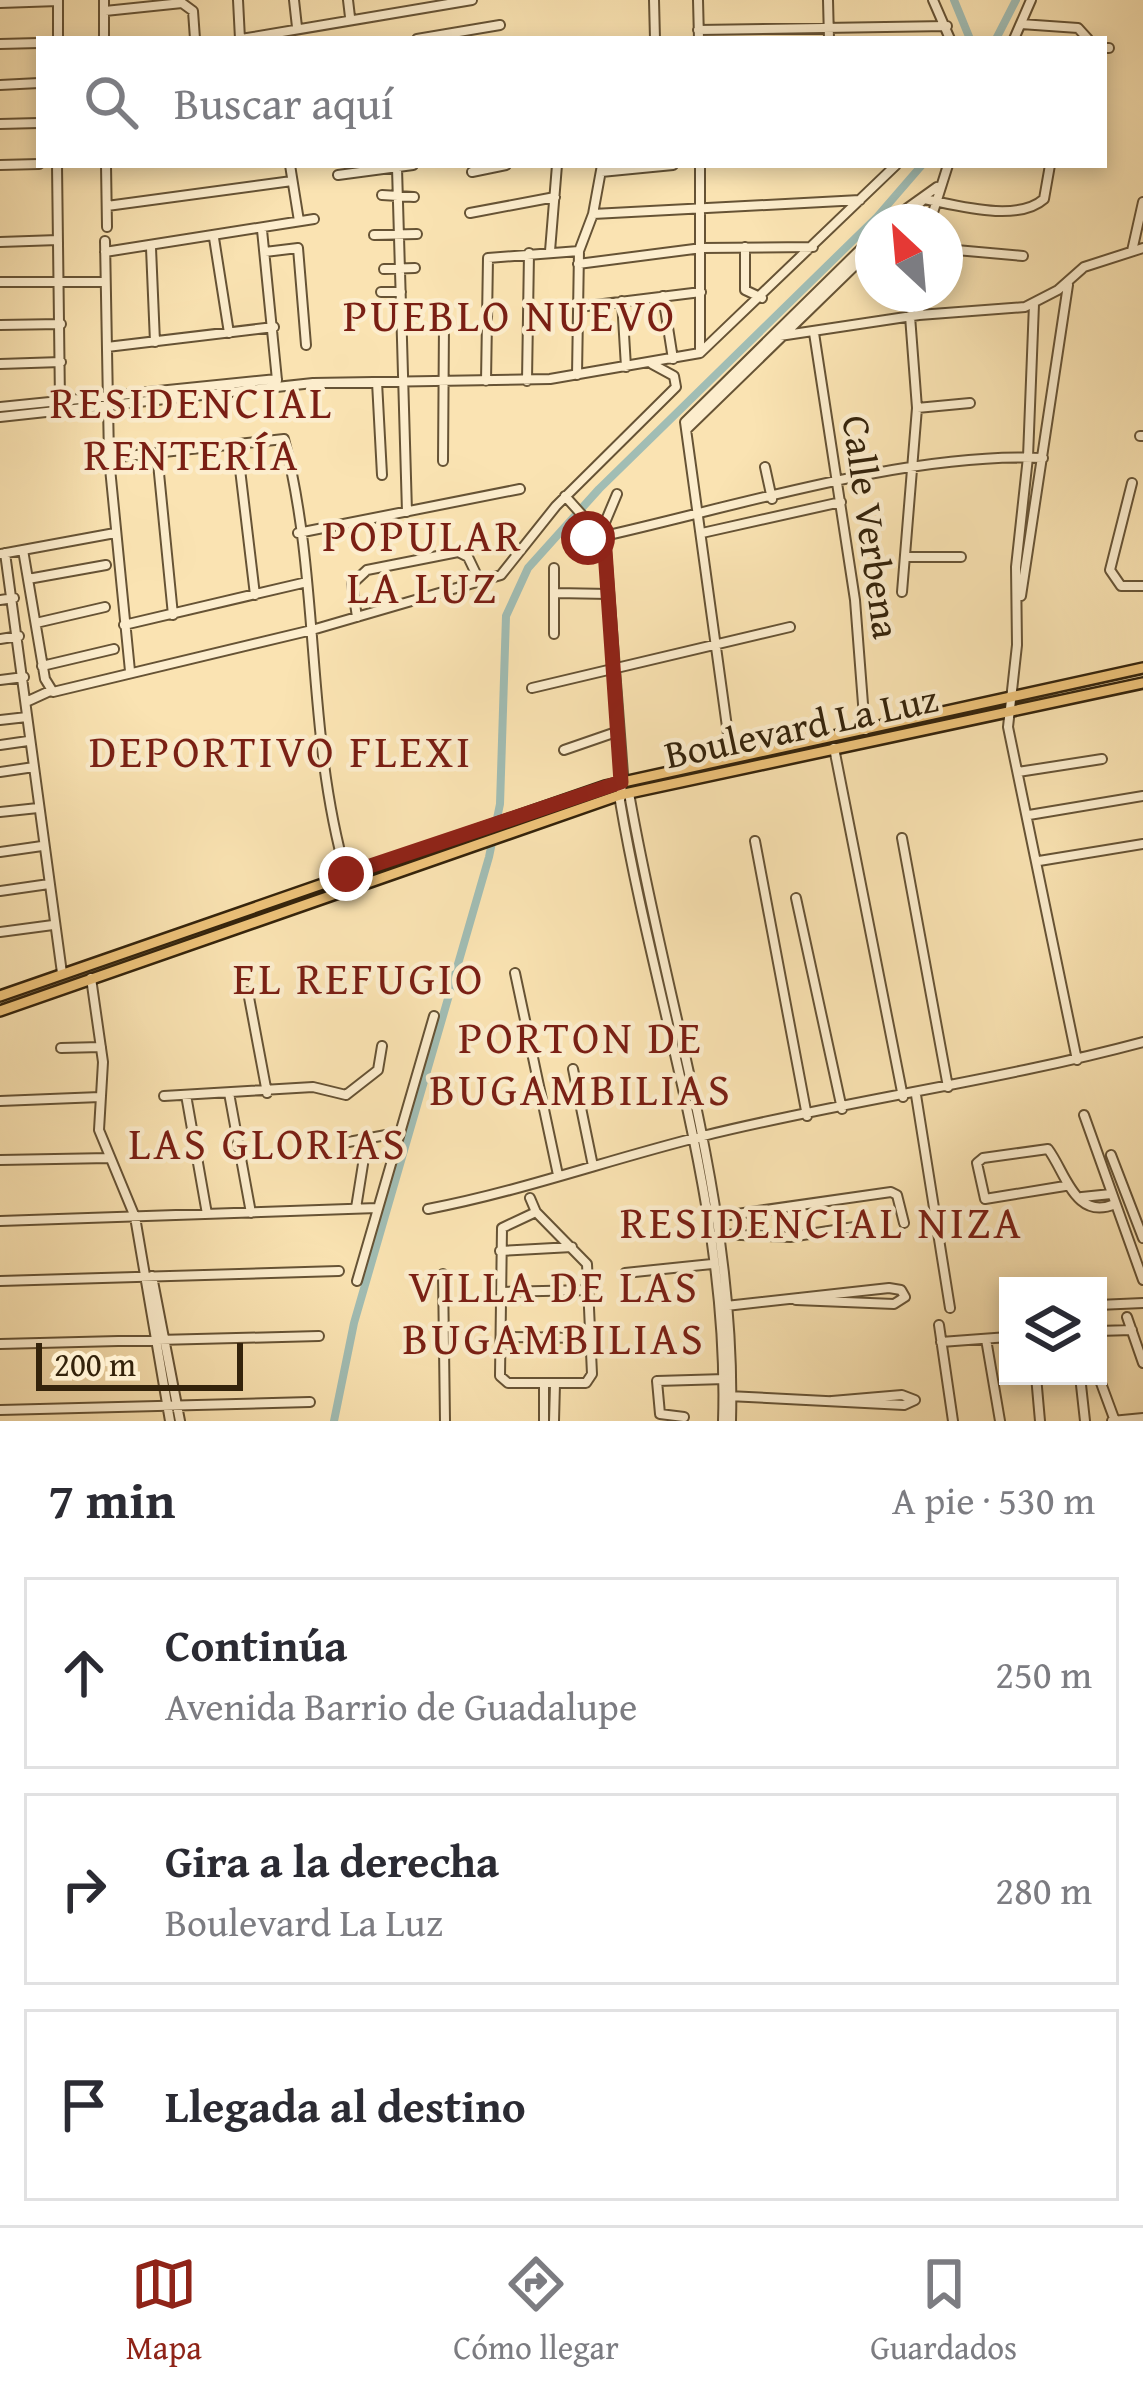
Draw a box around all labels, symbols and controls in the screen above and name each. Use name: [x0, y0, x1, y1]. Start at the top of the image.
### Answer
search box: [36, 36, 1107, 168]
icon: search: [78, 69, 144, 135]
text: Buscar aquí: [174, 70, 393, 135]
north arrow: [855, 204, 963, 312]
district label: PUEBLO NUEVO: [343, 282, 677, 347]
district label: RESIDENCIAL RENTERÍA: [50, 369, 334, 486]
street label: Calle Verbena: [829, 412, 916, 643]
district label: POPULAR LA LUZ: [322, 502, 524, 619]
route start: [561, 511, 615, 565]
street label: Boulevard La Luz: [659, 669, 943, 782]
district label: DEPORTIVO FLEXI: [89, 718, 473, 783]
route end: [319, 847, 373, 901]
district label: EL REFUGIO: [233, 945, 485, 1010]
district label: PORTON DE BUGAMBILIAS: [429, 1004, 733, 1121]
district label: LAS GLORIAS: [129, 1110, 407, 1175]
district label: RESIDENCIAL NIZA: [620, 1189, 1024, 1254]
district label: VILLA DE LAS BUGAMBILIAS: [402, 1253, 706, 1370]
map controls: [999, 1277, 1107, 1385]
button: layers: [999, 1277, 1107, 1385]
scale bar: [36, 1337, 243, 1390]
text: 200 m: [54, 1340, 136, 1388]
text: 7 min: [48, 1462, 175, 1537]
text: A pie · 530 m: [892, 1471, 1095, 1528]
text: Continúa: [165, 1612, 347, 1677]
icon: ahead: [51, 1640, 117, 1706]
text: 250 m: [995, 1645, 1092, 1702]
text: Avenida Barrio de Guadalupe: [165, 1677, 637, 1734]
text: Gira a la derecha: [165, 1828, 499, 1893]
icon: right: [51, 1856, 117, 1922]
text: 280 m: [995, 1861, 1092, 1918]
text: Boulevard La Luz: [165, 1893, 443, 1950]
icon: arrive: [51, 2072, 117, 2138]
text: Llegada al destino: [165, 2073, 526, 2138]
tab: Mapa: [126, 2251, 202, 2371]
tab: Cómo llegar: [453, 2251, 619, 2371]
tab: Guardados: [870, 2251, 1017, 2371]

